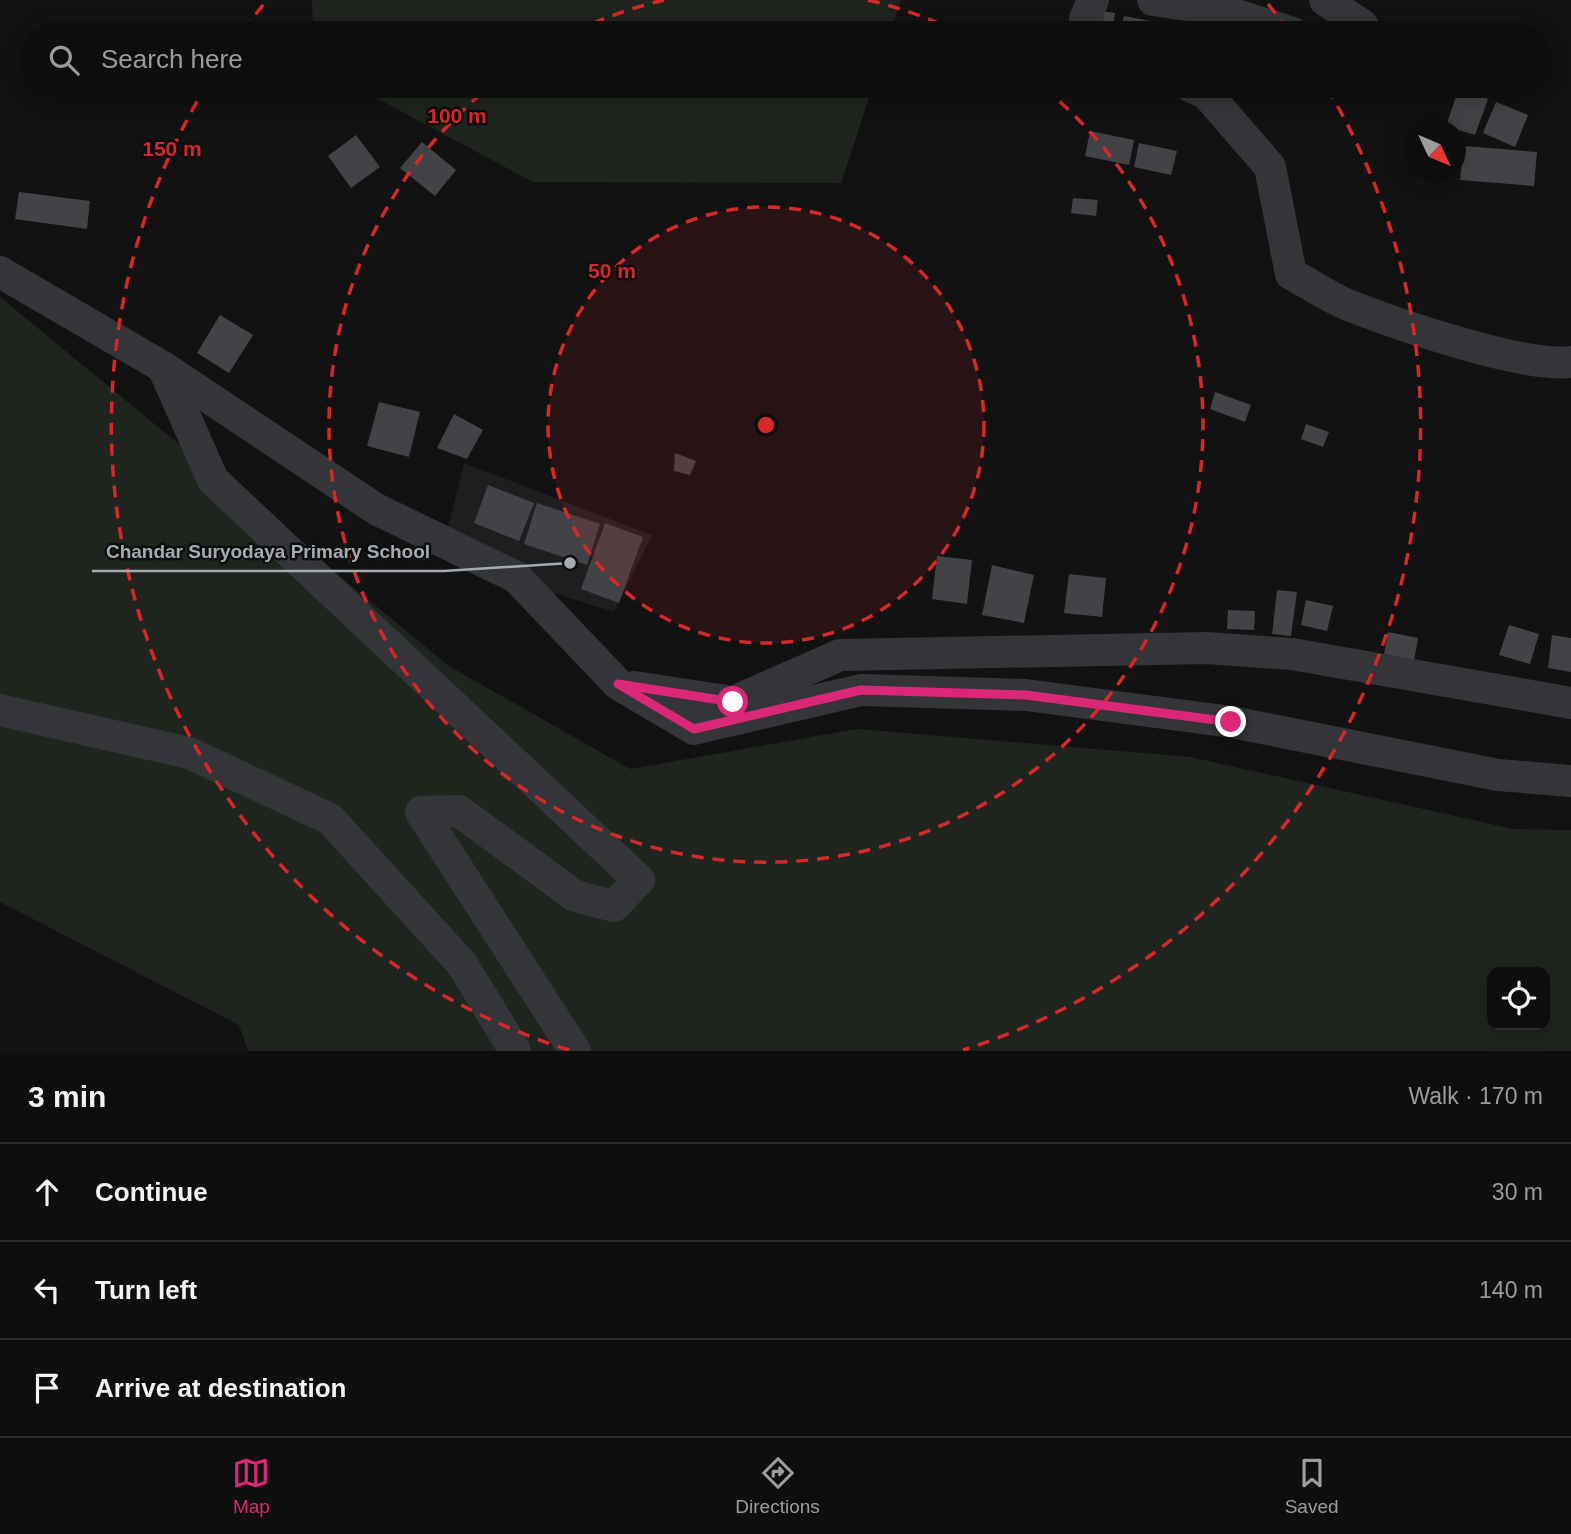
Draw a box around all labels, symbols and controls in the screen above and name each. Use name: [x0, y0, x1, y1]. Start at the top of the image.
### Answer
search box: [21, 21, 1550, 98]
icon: search: [45, 41, 83, 79]
text: Search here: [101, 44, 243, 74]
text: 100 m: [427, 104, 487, 127]
north arrow: [1403, 119, 1466, 182]
text: 150 m: [142, 137, 202, 160]
text: 50 m: [588, 259, 636, 282]
centre of rings: [754, 413, 778, 437]
callout: Chandar Suryodaya Primary School: [92, 531, 444, 571]
text: Chandar Suryodaya Primary School: [106, 541, 430, 562]
route start: [717, 686, 748, 717]
route end: [1215, 706, 1246, 737]
map controls: [1487, 967, 1550, 1030]
button: locate: [1487, 967, 1550, 1030]
text: 3 min: [28, 1080, 106, 1113]
text: Walk · 170 m: [1408, 1083, 1543, 1109]
icon: ahead: [28, 1173, 66, 1211]
text: Continue: [95, 1177, 208, 1207]
text: 30 m: [1492, 1179, 1543, 1205]
icon: left: [28, 1271, 66, 1309]
text: Turn left: [95, 1275, 197, 1305]
text: 140 m: [1479, 1277, 1543, 1303]
icon: arrive: [28, 1369, 66, 1407]
text: Arrive at destination: [95, 1373, 346, 1403]
tab: Map: [232, 1454, 270, 1518]
tab: Directions: [735, 1454, 820, 1518]
tab: Saved: [1285, 1454, 1339, 1518]

